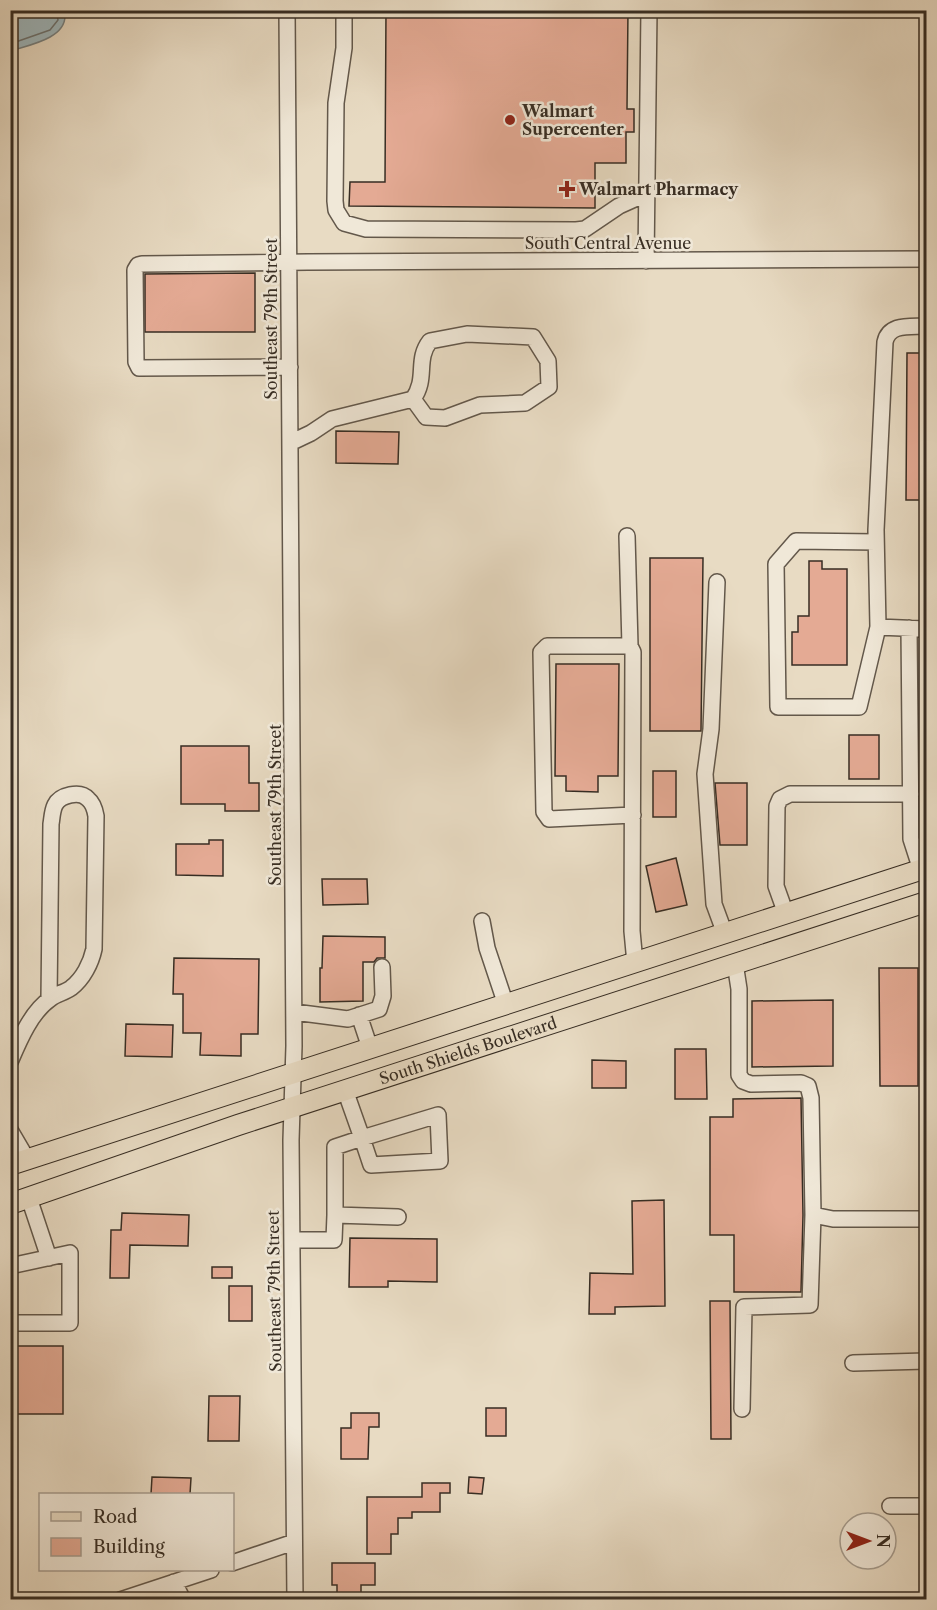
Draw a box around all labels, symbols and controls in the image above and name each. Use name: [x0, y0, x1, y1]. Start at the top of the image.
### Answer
place label: Walmart Supercenter: [521, 101, 624, 139]
marker: Walmart Supercenter: [503, 113, 517, 127]
place label: Walmart Pharmacy: [578, 179, 739, 199]
marker: Walmart Pharmacy: [560, 182, 574, 196]
street label: South Central Avenue: [525, 233, 691, 253]
street label: Southeast 79th Street: [261, 238, 281, 400]
street label: Southeast 79th Street: [265, 724, 285, 886]
street label: South Shields Boulevard: [377, 1012, 560, 1089]
street label: Southeast 79th Street: [263, 1210, 285, 1372]
legend: [39, 1493, 234, 1571]
text: Road: [93, 1506, 138, 1528]
north arrow: [838, 1511, 898, 1571]
text: N: [873, 1534, 893, 1548]
text: Building: [93, 1536, 165, 1558]

